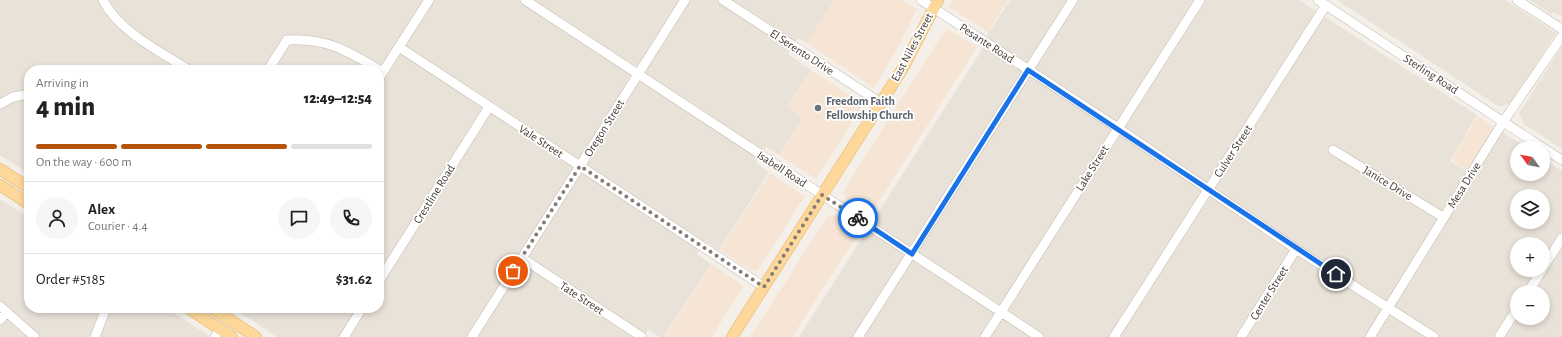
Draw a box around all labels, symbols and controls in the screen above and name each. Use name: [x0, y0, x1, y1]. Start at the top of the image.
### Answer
street label: East Niles Street: [889, 11, 935, 83]
street label: Pesante Road: [958, 21, 1016, 65]
street label: El Serento Drive: [768, 27, 836, 77]
street label: Sterling Road: [1402, 52, 1460, 96]
text: Arriving in: [36, 77, 89, 90]
text: 12:49–12:54: [304, 91, 372, 106]
text: 4 min: [36, 94, 95, 120]
place label: Freedom Faith Fellowship Church: [826, 95, 913, 121]
street label: Oregon Street: [582, 97, 626, 159]
marker: Freedom Faith Fellowship Church: [813, 103, 823, 113]
street label: Vale Street: [517, 122, 566, 160]
street label: Culver Street: [1212, 123, 1254, 179]
north arrow: [1510, 141, 1550, 181]
map controls: [1510, 141, 1550, 325]
street label: Lake Street: [1073, 143, 1111, 193]
street label: Isabell Road: [755, 149, 809, 189]
text: On the way · 600 m: [36, 156, 132, 169]
street label: Mesa Drive: [1445, 160, 1483, 210]
street label: Crestline Road: [411, 162, 457, 226]
street label: Janice Drive: [1361, 164, 1415, 202]
button: layers: [1510, 189, 1550, 229]
button: person: [36, 197, 78, 239]
button: chat: [278, 197, 320, 239]
button: phone: [330, 197, 372, 239]
courier: [838, 198, 878, 238]
text: Alex: [88, 202, 115, 217]
icon: bike: [847, 207, 869, 229]
text: Courier · 4.4: [88, 220, 148, 233]
button: +: [1510, 237, 1550, 277]
pin: [496, 254, 530, 288]
pin: [1319, 257, 1353, 291]
icon: bag: [502, 260, 524, 282]
icon: home: [1325, 263, 1347, 285]
street label: Center Street: [1248, 264, 1290, 322]
text: Order #5185: [36, 272, 105, 287]
text: $31.62: [336, 272, 372, 287]
street label: Tate Street: [558, 279, 606, 317]
button: −: [1510, 285, 1550, 325]

